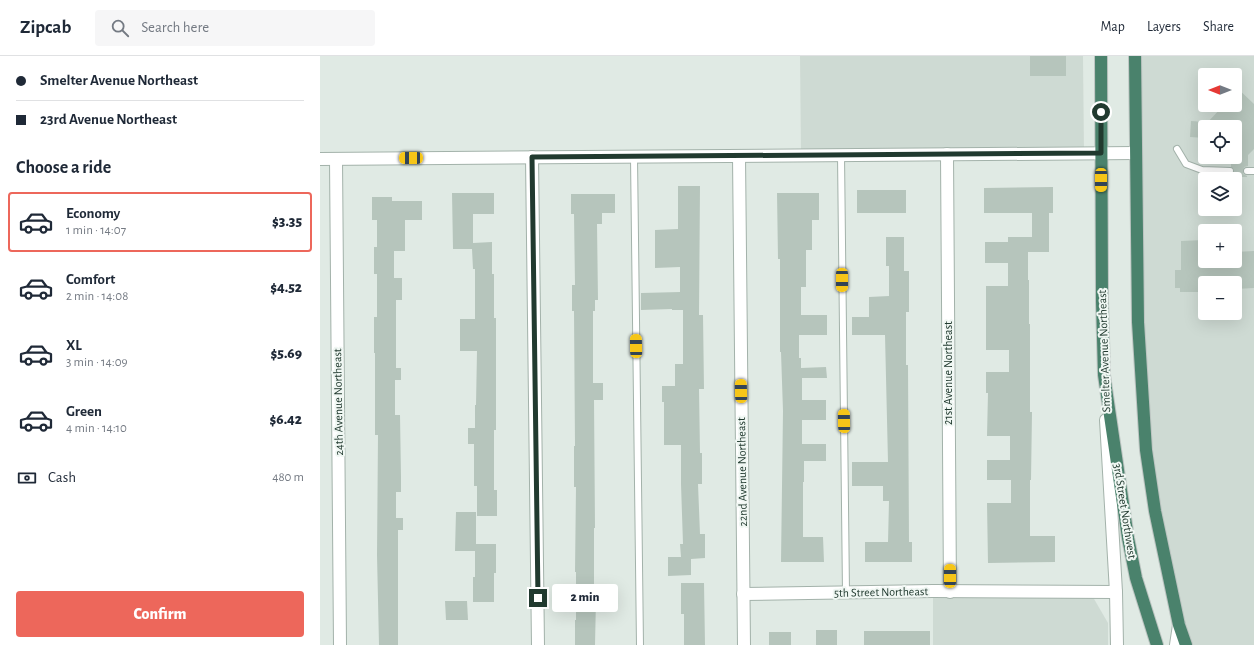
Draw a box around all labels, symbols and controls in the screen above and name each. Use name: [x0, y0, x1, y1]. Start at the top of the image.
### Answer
search box: [95, 10, 375, 46]
icon: search: [109, 17, 131, 39]
text: Zipcab: [20, 18, 71, 37]
text: Search here: [141, 20, 209, 35]
text: Map: [1100, 20, 1125, 34]
text: Layers: [1147, 20, 1181, 34]
text: Share: [1203, 20, 1234, 34]
north arrow: [1198, 68, 1242, 112]
map controls: [1198, 68, 1242, 320]
text: Smelter Avenue Northeast: [40, 73, 198, 88]
route start: [1092, 103, 1110, 121]
text: 23rd Avenue Northeast: [40, 112, 177, 127]
button: locate: [1198, 120, 1242, 164]
car: [399, 152, 423, 164]
text: Choose a ride: [16, 159, 111, 177]
car: [1095, 168, 1107, 192]
button: layers: [1198, 172, 1242, 216]
icon: car: [18, 204, 54, 240]
text: Economy: [66, 206, 120, 221]
text: $3.35: [272, 214, 302, 229]
text: 1 min · 14:07: [66, 224, 126, 237]
button: +: [1198, 224, 1242, 268]
car: [836, 268, 848, 292]
icon: car: [18, 270, 54, 306]
text: Comfort: [66, 272, 115, 287]
button: −: [1198, 276, 1242, 320]
text: $4.52: [270, 280, 302, 295]
street label: Smelter Avenue Northeast: [1096, 289, 1112, 413]
text: 2 min · 14:08: [66, 290, 128, 303]
street label: 21st Avenue Northeast: [942, 321, 954, 425]
car: [630, 334, 642, 358]
icon: car: [18, 336, 54, 372]
text: XL: [66, 338, 82, 353]
text: $5.69: [270, 346, 302, 361]
street label: 24th Avenue Northeast: [331, 348, 345, 456]
text: 3 min · 14:09: [66, 356, 128, 369]
car: [735, 379, 747, 403]
icon: car: [18, 402, 54, 438]
text: Green: [66, 404, 102, 419]
car: [838, 409, 850, 433]
text: $6.42: [269, 412, 302, 427]
street label: 22nd Avenue Northeast: [735, 417, 749, 527]
text: 4 min · 14:10: [66, 422, 127, 435]
street label: 3rd Street Northwest: [1112, 462, 1138, 560]
icon: cash: [16, 467, 38, 489]
text: Cash: [48, 470, 76, 485]
text: 480 m: [272, 471, 304, 484]
car: [944, 564, 956, 588]
callout: 2 min: [552, 584, 618, 612]
street label: 5th Street Northeast: [834, 585, 928, 599]
route end: [529, 589, 547, 607]
button: Confirm: [16, 591, 304, 637]
text: 2 min: [570, 591, 600, 604]

